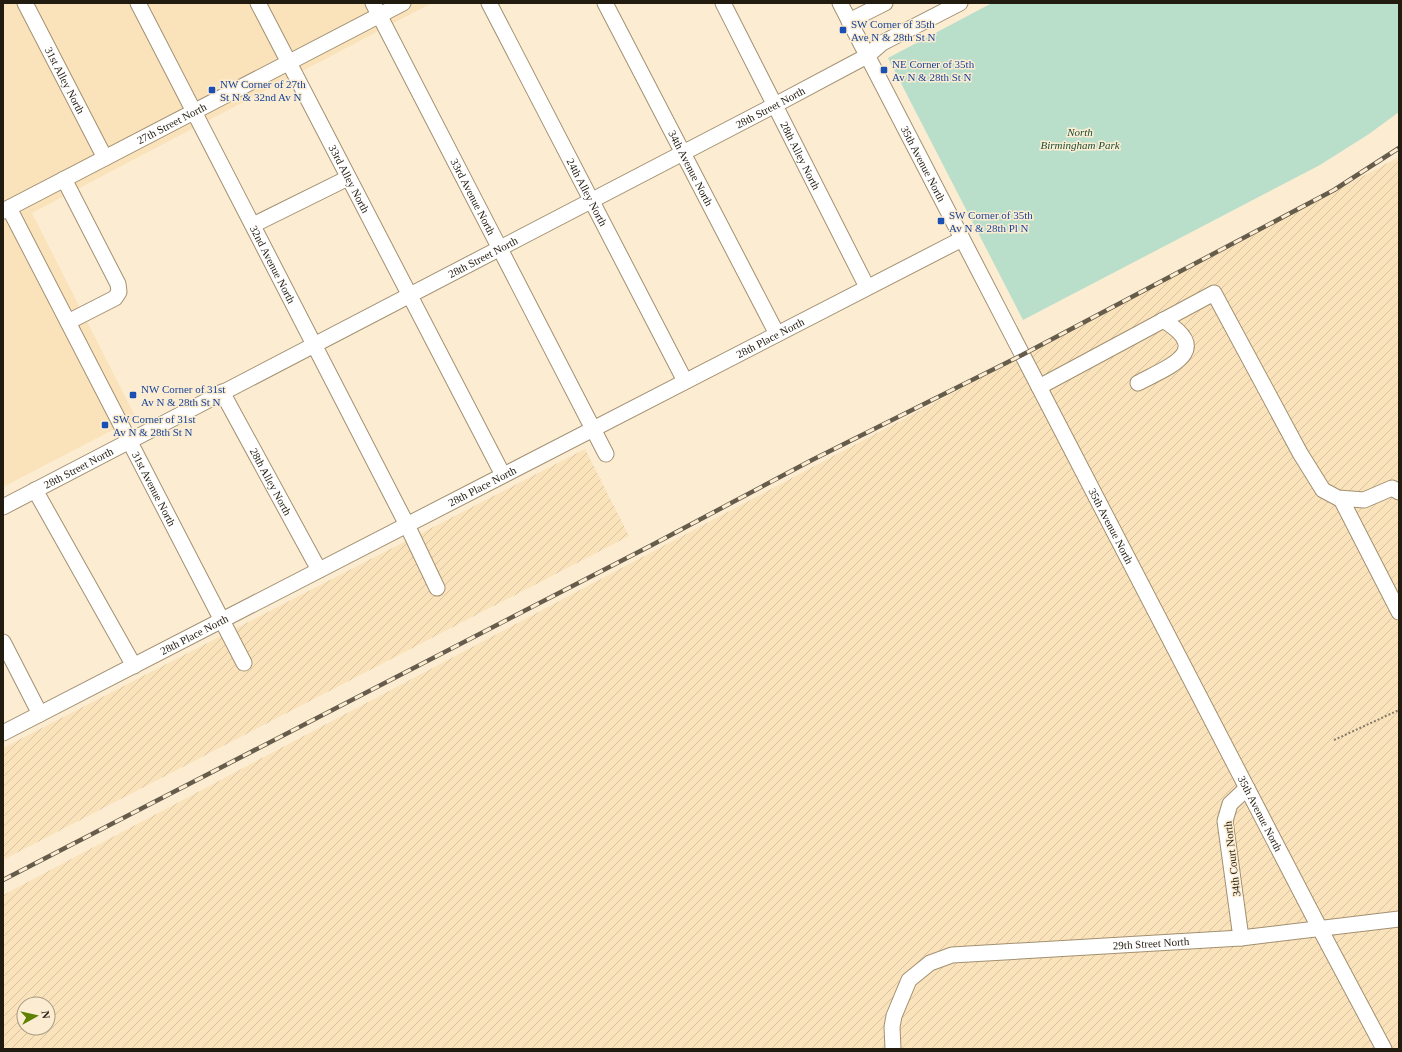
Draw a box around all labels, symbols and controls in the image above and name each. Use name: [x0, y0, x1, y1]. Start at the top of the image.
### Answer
place label: SW Corner of 35th Ave N & 28th St N: [851, 18, 935, 43]
marker: SW Corner of 35th Ave N & 28th St N: [838, 25, 848, 35]
street label: 31st Alley North: [43, 45, 87, 116]
place label: NE Corner of 35th Av N & 28th St N: [892, 58, 975, 83]
marker: NE Corner of 35th Av N & 28th St N: [879, 65, 889, 75]
place label: NW Corner of 27th St N & 32nd Av N: [220, 78, 306, 103]
street label: 28th Street North: [734, 84, 807, 130]
marker: NW Corner of 27th St N & 32nd Av N: [207, 85, 217, 95]
street label: 27th Street North: [135, 100, 209, 146]
street label: 28th Alley North: [778, 120, 823, 192]
street label: 35th Avenue North: [899, 124, 948, 204]
park label: North Birmingham Park: [1040, 126, 1121, 151]
street label: 34th Avenue North: [666, 128, 716, 208]
street label: 33rd Alley North: [327, 143, 372, 215]
street label: 24th Alley North: [565, 156, 610, 228]
street label: 33rd Avenue North: [448, 157, 498, 237]
place label: SW Corner of 35th Av N & 28th Pl N: [949, 209, 1033, 234]
marker: SW Corner of 35th Av N & 28th Pl N: [936, 216, 946, 226]
street label: 32nd Avenue North: [248, 223, 298, 306]
street label: 28th Street North: [446, 234, 520, 280]
street label: 28th Place North: [734, 315, 807, 360]
place label: NW Corner of 31st Av N & 28th St N: [141, 383, 225, 408]
marker: NW Corner of 31st Av N & 28th St N: [128, 390, 138, 400]
place label: SW Corner of 31st Av N & 28th St N: [113, 413, 196, 438]
marker: SW Corner of 31st Av N & 28th St N: [100, 420, 110, 430]
street label: 28th Street North: [42, 445, 116, 491]
street label: 28th Alley North: [248, 446, 294, 518]
street label: 31st Avenue North: [130, 449, 178, 529]
street label: 28th Place North: [446, 464, 519, 509]
street label: 35th Avenue North: [1087, 486, 1136, 566]
street label: 28th Place North: [158, 612, 230, 657]
street label: 35th Avenue North: [1236, 774, 1285, 854]
street label: 34th Court North: [1221, 820, 1243, 897]
street label: 29th Street North: [1113, 935, 1190, 952]
north arrow: [16, 996, 56, 1036]
text: N: [39, 1010, 52, 1019]

